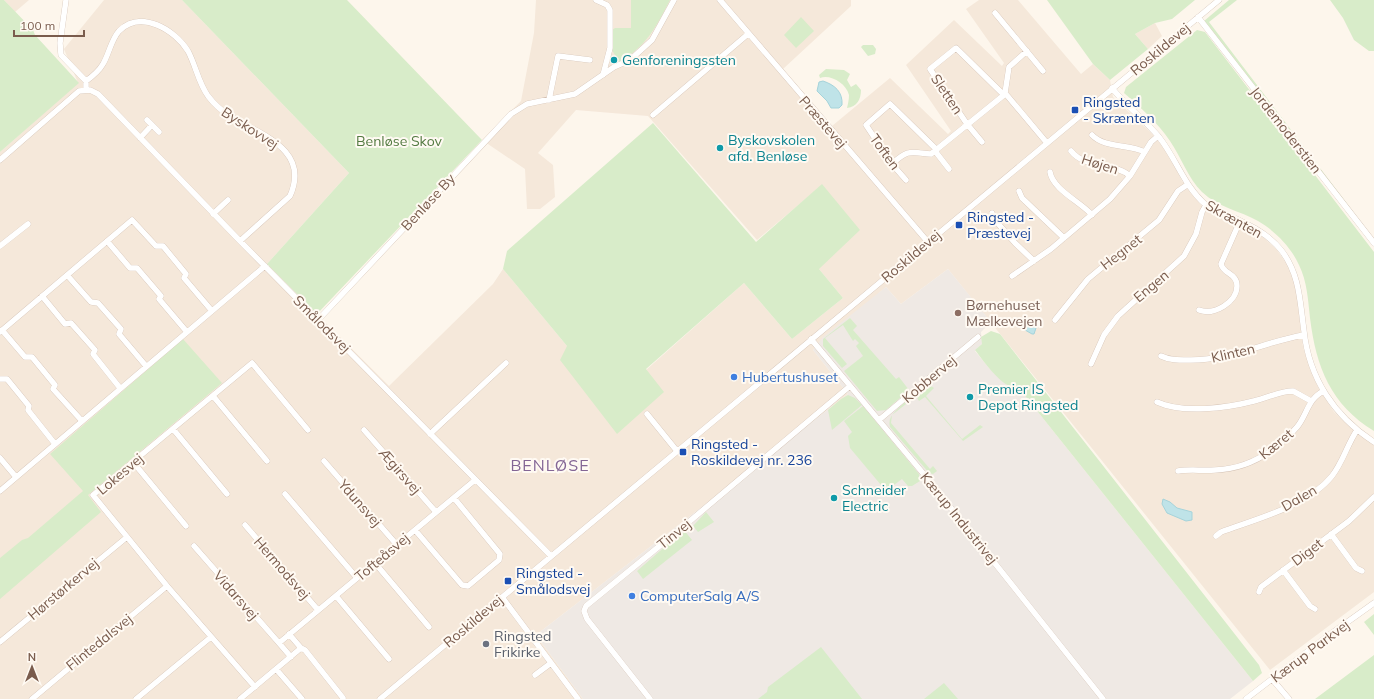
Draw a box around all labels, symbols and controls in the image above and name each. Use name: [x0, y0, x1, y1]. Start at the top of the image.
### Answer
scale bar: [14, 12, 84, 38]
text: 100 m: [20, 18, 55, 33]
street label: Roskildevej: [1126, 19, 1194, 79]
place label: Genforeningssten: [622, 51, 736, 69]
marker: Genforeningssten: [609, 55, 619, 65]
street label: Sletten: [927, 70, 967, 118]
street label: Jordemoderstien: [1246, 83, 1326, 177]
street label: Præstevej: [795, 92, 851, 152]
place label: Ringsted - Skrænten: [1083, 93, 1155, 127]
street label: Byskovvej: [218, 103, 282, 153]
marker: Ringsted - Skrænten: [1070, 105, 1080, 115]
street label: Toften: [866, 130, 904, 174]
place label: Byskovskolen afd. Benløse: [728, 131, 815, 165]
park label: Benløse Skov: [356, 132, 443, 150]
marker: Byskovskolen afd. Benløse: [715, 143, 725, 153]
street label: Højen: [1079, 150, 1121, 178]
street label: Benløse By: [397, 169, 459, 234]
street label: Skrænten: [1202, 196, 1266, 242]
place label: Ringsted - Præstevej: [967, 208, 1034, 242]
marker: Ringsted - Præstevej: [954, 220, 964, 230]
street label: Roskildevej: [877, 226, 945, 286]
street label: Hegnet: [1097, 230, 1145, 274]
street label: Engen: [1130, 266, 1172, 306]
street label: Smålodsvej: [289, 291, 355, 357]
place label: Børnehuset Mælkevejen: [966, 296, 1042, 330]
marker: Børnehuset Mælkevejen: [953, 308, 963, 318]
street label: Klinten: [1209, 339, 1257, 367]
street label: Kobbervej: [898, 351, 960, 407]
place label: Hubertushuset: [742, 368, 838, 386]
marker: Hubertushuset: [729, 372, 739, 382]
place label: Premier IS Depot Ringsted: [978, 380, 1078, 414]
marker: Premier IS Depot Ringsted: [965, 392, 975, 402]
street label: Kæret: [1255, 425, 1297, 463]
place label: Ringsted - Roskildevej nr. 236: [691, 435, 812, 469]
street label: Ægirsvej: [374, 443, 425, 498]
marker: Ringsted - Roskildevej nr. 236: [678, 447, 688, 457]
street label: Lokesvej: [93, 449, 147, 499]
district label: BENLØSE: [510, 455, 590, 475]
street label: Kærup Industrivej: [916, 468, 1002, 568]
street label: Ydunsvej: [334, 475, 386, 530]
place label: Schneider Electric: [842, 481, 907, 515]
street label: Dalen: [1278, 481, 1320, 515]
marker: Schneider Electric: [829, 493, 839, 503]
street label: Tinvej: [653, 515, 695, 553]
street label: Tofteåsvej: [351, 529, 413, 585]
street label: Hermodsvej: [250, 533, 314, 603]
street label: Diget: [1288, 534, 1326, 570]
street label: Hørstørkervej: [24, 554, 102, 624]
place label: Ringsted - Smålodsvej: [516, 564, 590, 598]
street label: Vidarsvej: [210, 566, 262, 624]
marker: Ringsted - Smålodsvej: [503, 576, 513, 586]
place label: ComputerSalg A/S: [640, 587, 760, 605]
street label: Roskildevej: [439, 591, 507, 651]
marker: ComputerSalg A/S: [627, 591, 637, 601]
street label: Flintedalsvej: [62, 610, 136, 674]
street label: Kærup Parkvej: [1267, 616, 1353, 686]
place label: Ringsted Frikirke: [494, 627, 551, 661]
marker: Ringsted Frikirke: [481, 639, 491, 649]
north arrow: [12, 647, 52, 687]
text: N: [28, 650, 36, 664]

